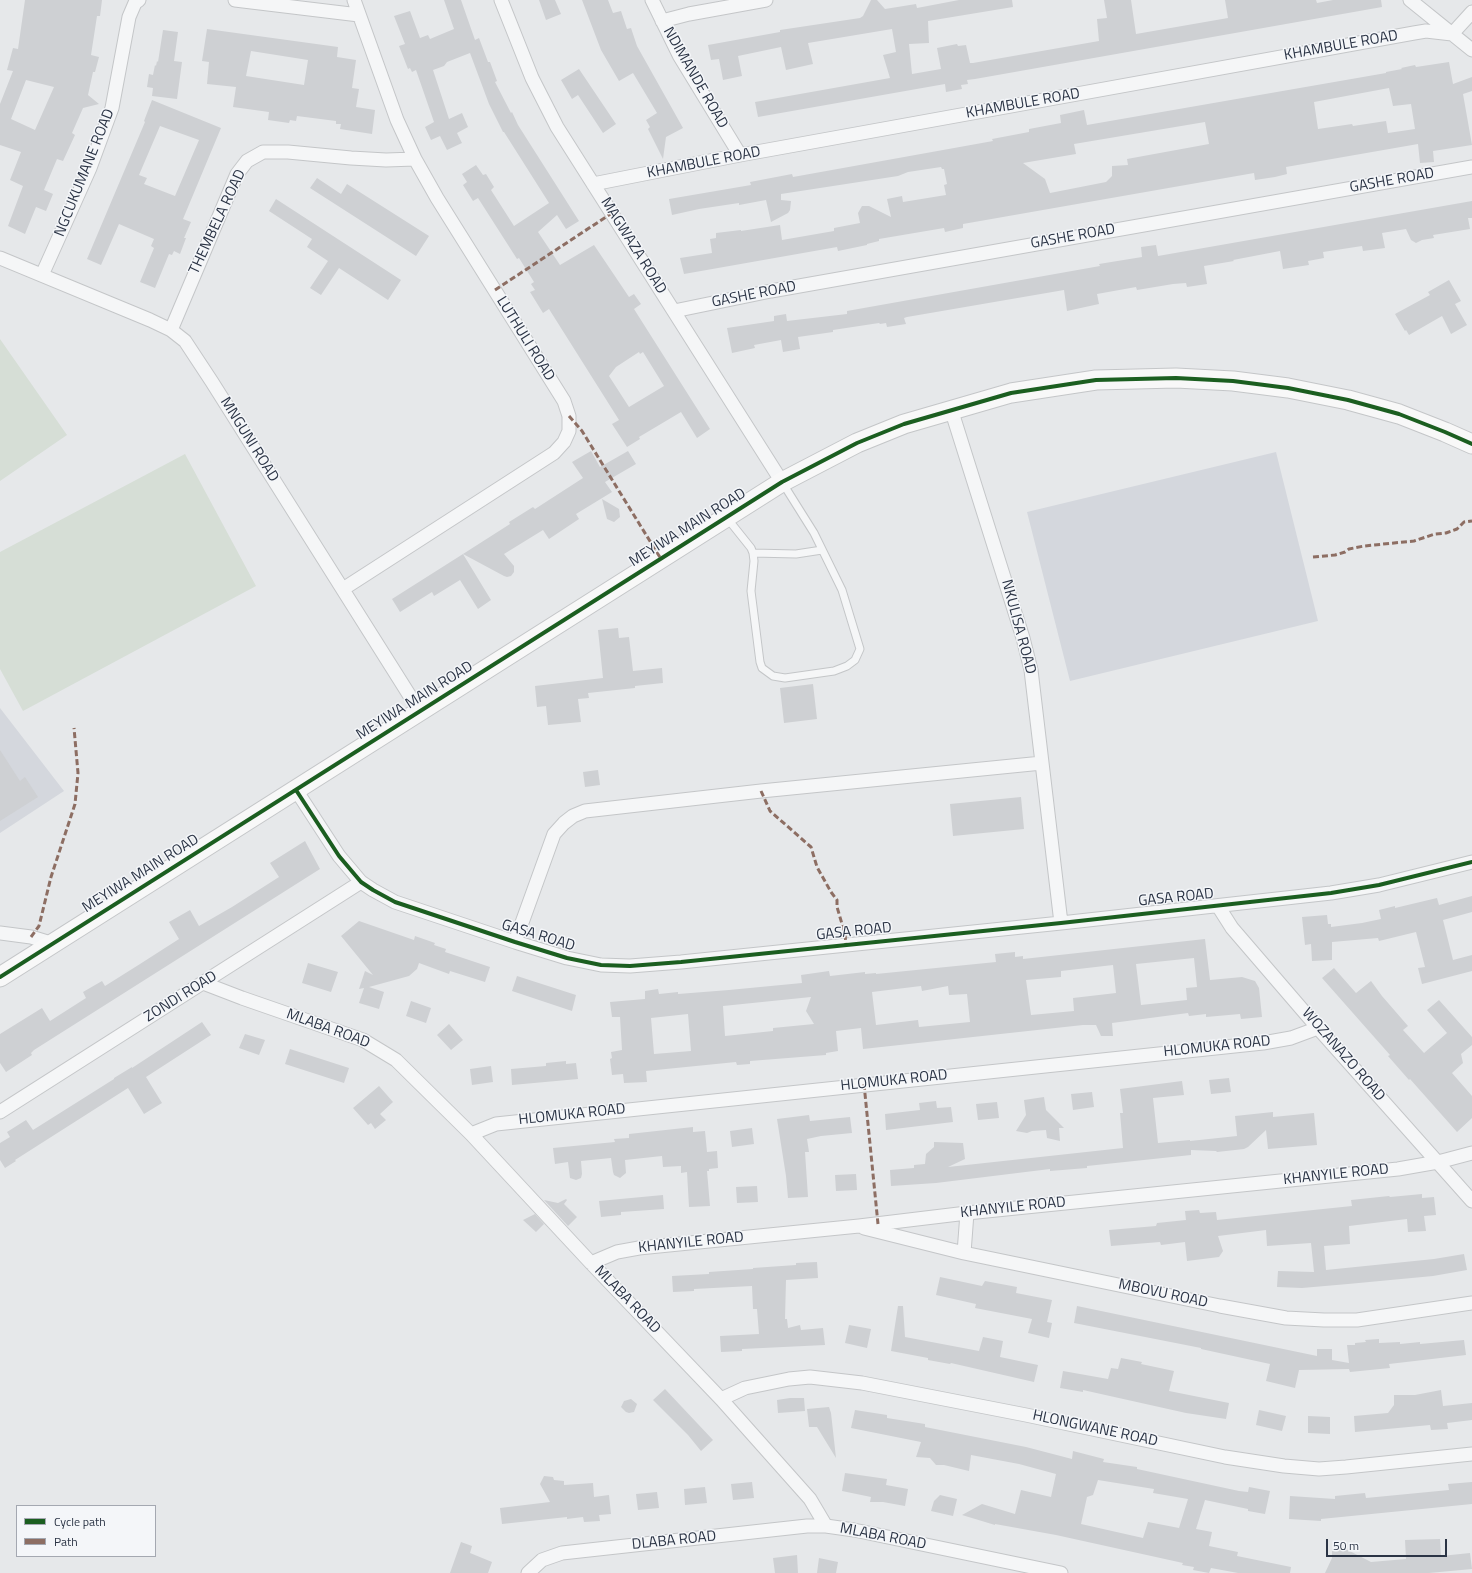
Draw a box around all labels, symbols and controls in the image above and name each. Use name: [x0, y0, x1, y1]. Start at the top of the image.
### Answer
street label: NDIMANDE ROAD: [659, 24, 731, 132]
street label: KHAMBULE ROAD: [1283, 27, 1399, 65]
street label: KHAMBULE ROAD: [965, 85, 1081, 123]
street label: NGCUKUMANE ROAD: [51, 106, 119, 240]
street label: KHAMBULE ROAD: [646, 143, 762, 183]
street label: GASHE ROAD: [1348, 165, 1436, 197]
street label: THEMBELA ROAD: [186, 167, 250, 277]
street label: MAGWAZA ROAD: [596, 194, 670, 298]
street label: GASHE ROAD: [1029, 221, 1117, 253]
street label: GASHE ROAD: [710, 278, 798, 312]
street label: LUTHULI ROAD: [492, 293, 558, 385]
street label: MNGUNI ROAD: [216, 394, 282, 486]
street label: MEYIWA MAIN ROAD: [626, 485, 750, 571]
street label: NKULISA ROAD: [997, 578, 1039, 676]
street label: MEYIWA MAIN ROAD: [353, 658, 477, 744]
street label: MEYIWA MAIN ROAD: [79, 831, 203, 917]
street label: GASA ROAD: [1137, 885, 1215, 911]
street label: GASA ROAD: [499, 916, 577, 956]
street label: GASA ROAD: [815, 919, 893, 945]
street label: ZONDI ROAD: [141, 968, 221, 1026]
street label: WOZANAZO ROAD: [1298, 1005, 1388, 1105]
street label: MLABA ROAD: [284, 1006, 372, 1052]
street label: HLOMUKA ROAD: [1163, 1032, 1271, 1062]
street label: HLOMUKA ROAD: [840, 1066, 948, 1096]
street label: HLOMUKA ROAD: [518, 1100, 626, 1130]
street label: KHANYILE ROAD: [1282, 1161, 1390, 1189]
street label: KHANYILE ROAD: [959, 1194, 1067, 1222]
street label: KHANYILE ROAD: [637, 1229, 745, 1257]
street label: MLABA ROAD: [590, 1262, 664, 1338]
street label: MBOVU ROAD: [1117, 1276, 1209, 1312]
street label: HLONGWANE ROAD: [1031, 1407, 1159, 1451]
legend: [16, 1505, 156, 1557]
text: Cycle path: [54, 1512, 106, 1531]
street label: MLABA ROAD: [838, 1520, 928, 1554]
street label: DLABA ROAD: [631, 1528, 717, 1554]
scale bar: [1328, 1531, 1449, 1557]
text: Path: [54, 1532, 78, 1551]
text: 50 m: [1333, 1536, 1359, 1555]

